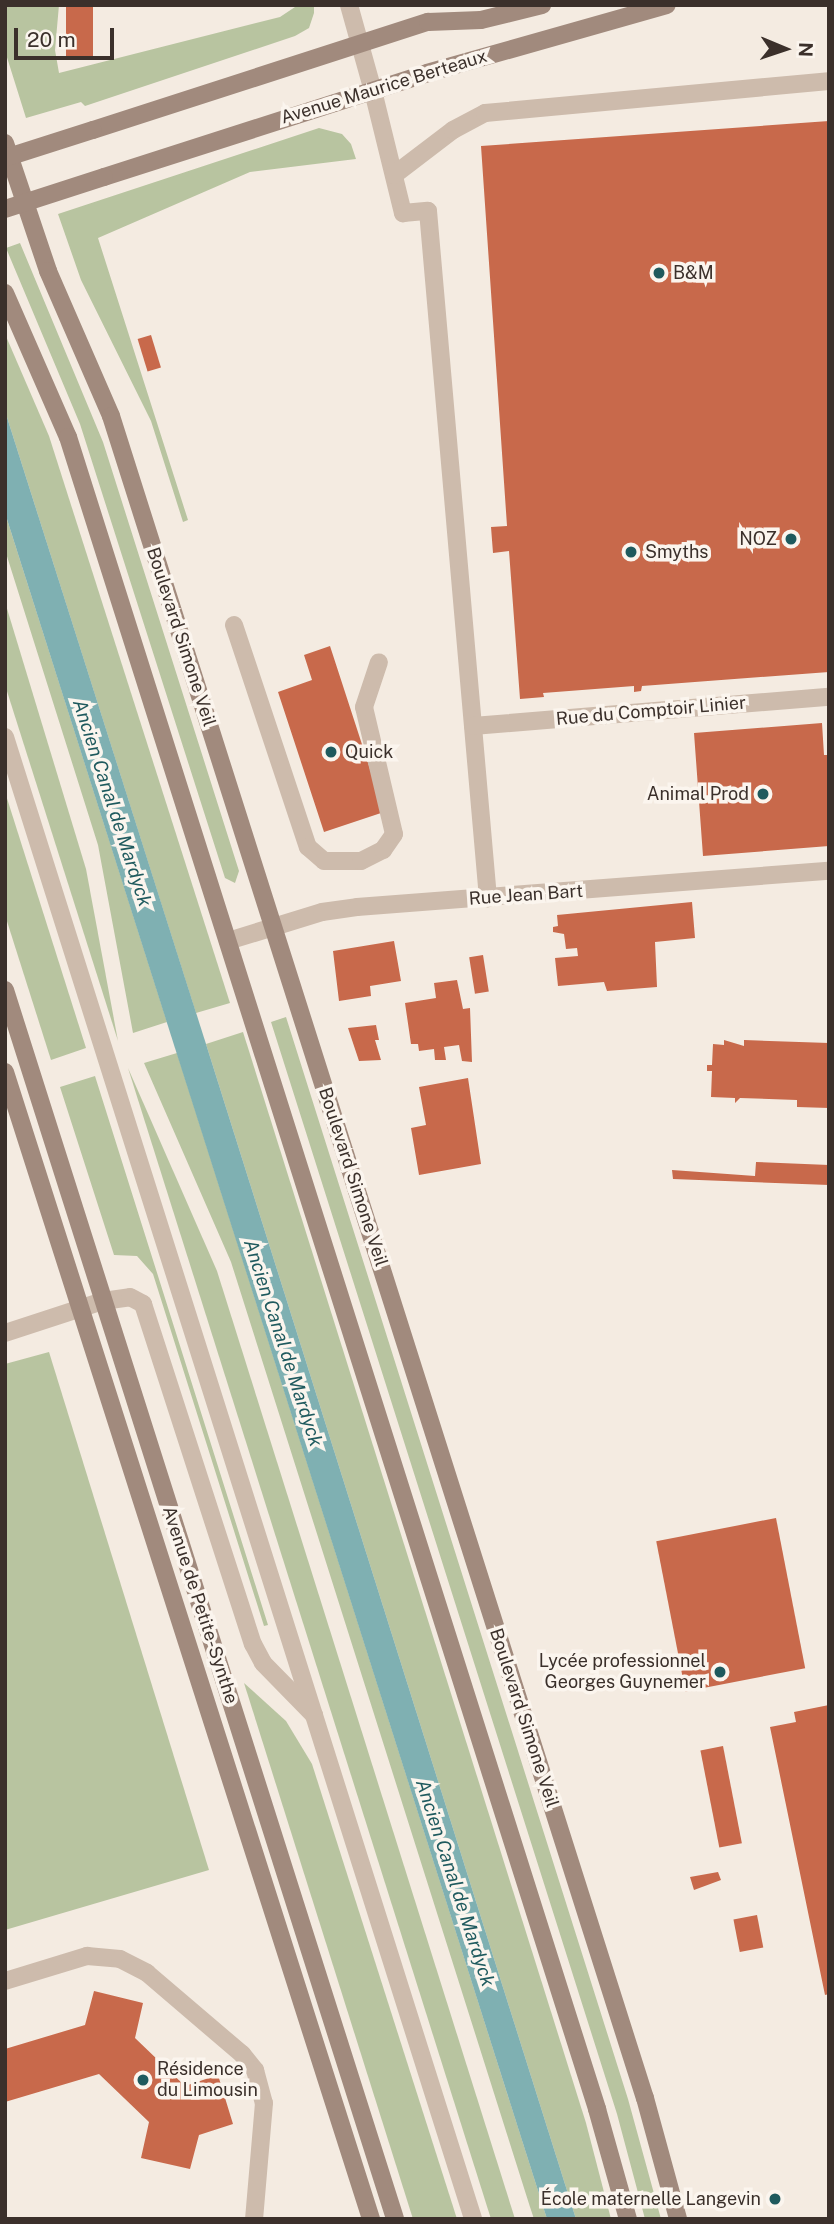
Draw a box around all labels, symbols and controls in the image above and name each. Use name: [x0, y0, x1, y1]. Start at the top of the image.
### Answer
scale bar: [18, 14, 117, 58]
north arrow: [750, 14, 820, 84]
text: 20 m: [27, 27, 76, 52]
text: N: [795, 42, 817, 58]
street label: Avenue Maurice Berteaux: [278, 45, 490, 129]
place label: B&M: [673, 262, 714, 284]
marker: B&M: [651, 265, 667, 281]
place label: NOZ: [739, 528, 777, 550]
marker: NOZ: [783, 531, 799, 547]
place label: Smyths: [645, 541, 708, 563]
street label: Boulevard Simone Veil: [142, 544, 220, 730]
marker: Smyths: [623, 544, 639, 560]
street label: Rue du Comptoir Linier: [555, 692, 747, 730]
water label: Ancien Canal de Mardyck: [68, 696, 156, 910]
place label: Quick: [345, 741, 393, 763]
marker: Quick: [323, 744, 339, 760]
place label: Animal Prod: [647, 783, 749, 805]
marker: Animal Prod: [755, 786, 771, 802]
street label: Rue Jean Bart: [468, 880, 584, 910]
street label: Boulevard Simone Veil: [314, 1084, 392, 1270]
water label: Ancien Canal de Mardyck: [239, 1236, 327, 1450]
street label: Avenue de Petite-Synthe: [158, 1503, 242, 1707]
street label: Boulevard Simone Veil: [485, 1625, 563, 1811]
place label: Lycée professionnel Georges Guynemer: [539, 1651, 706, 1694]
marker: Lycée professionnel Georges Guynemer: [712, 1664, 728, 1680]
water label: Ancien Canal de Mardyck: [411, 1776, 499, 1990]
place label: Résidence du Limousin: [157, 2059, 258, 2102]
marker: Résidence du Limousin: [135, 2072, 151, 2088]
place label: École maternelle Langevin: [541, 2188, 761, 2210]
marker: École maternelle Langevin: [767, 2191, 783, 2207]

